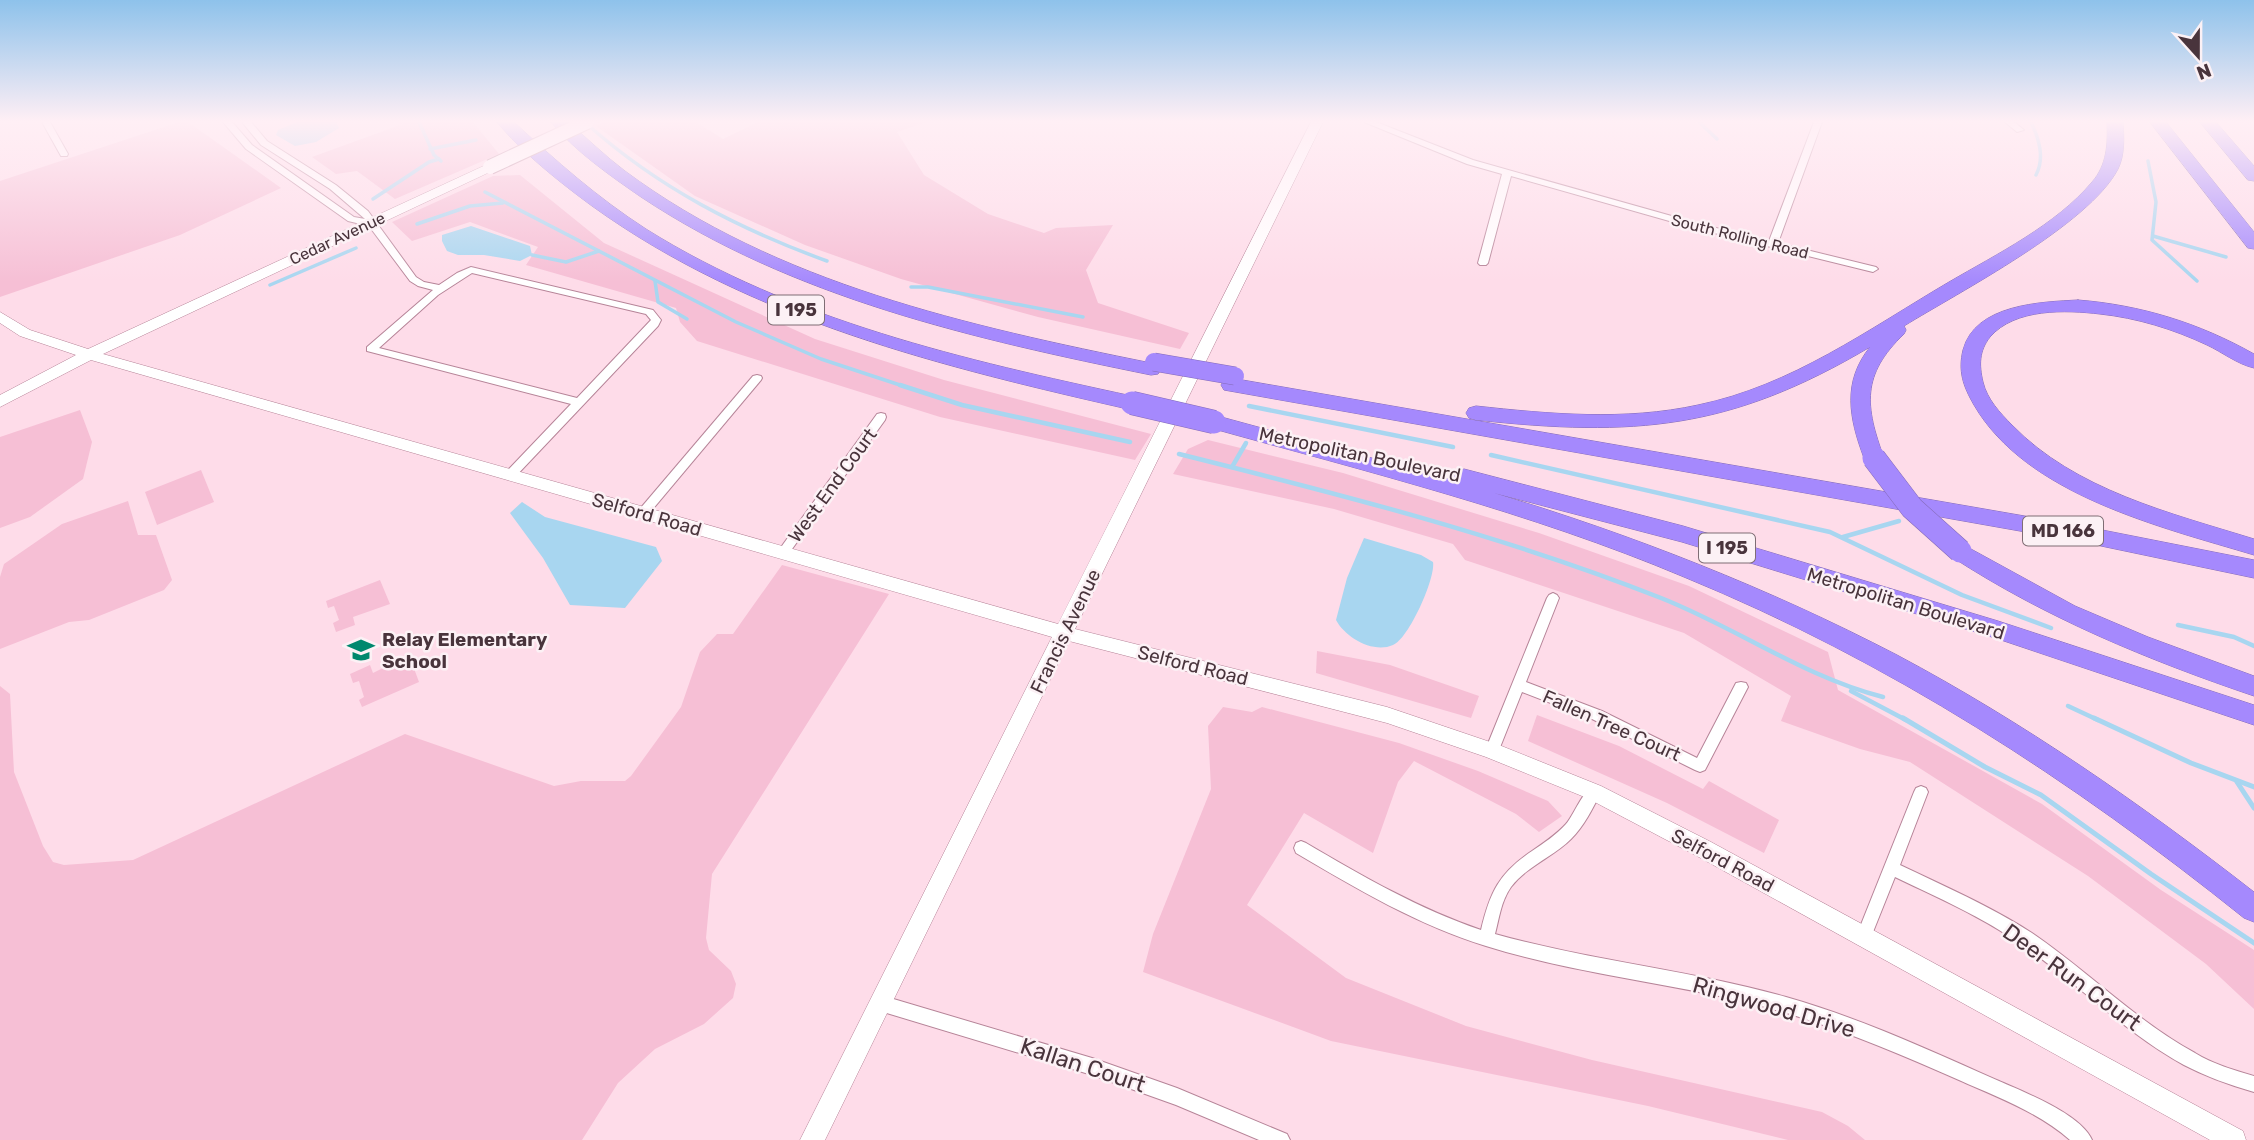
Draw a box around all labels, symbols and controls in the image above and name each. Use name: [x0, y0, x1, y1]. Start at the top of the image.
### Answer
north arrow: [2163, 21, 2233, 91]
text: N: [2193, 58, 2214, 85]
street label: Cedar Avenue: [286, 208, 388, 269]
street label: South Rolling Road: [1669, 210, 1811, 263]
road number: I 195: [768, 296, 824, 324]
street label: Metropolitan Boulevard: [1257, 422, 1463, 487]
street label: West End Court: [783, 423, 882, 547]
street label: Selford Road: [589, 488, 704, 541]
road number: MD 166: [2023, 516, 2103, 546]
road number: I 195: [1699, 534, 1755, 562]
street label: Metropolitan Boulevard: [1804, 562, 2007, 645]
street label: Francis Avenue: [1025, 565, 1105, 697]
place label: Relay Elementary School: [382, 628, 548, 673]
school or university icon: Relay Elementary School: [346, 635, 376, 665]
street label: Selford Road: [1135, 641, 1251, 690]
street label: Fallen Tree Court: [1539, 685, 1685, 766]
street label: Selford Road: [1667, 824, 1778, 897]
street label: Deer Run Court: [1997, 917, 2147, 1037]
street label: Ringwood Drive: [1690, 970, 1858, 1044]
street label: Kallan Court: [1017, 1032, 1149, 1098]

